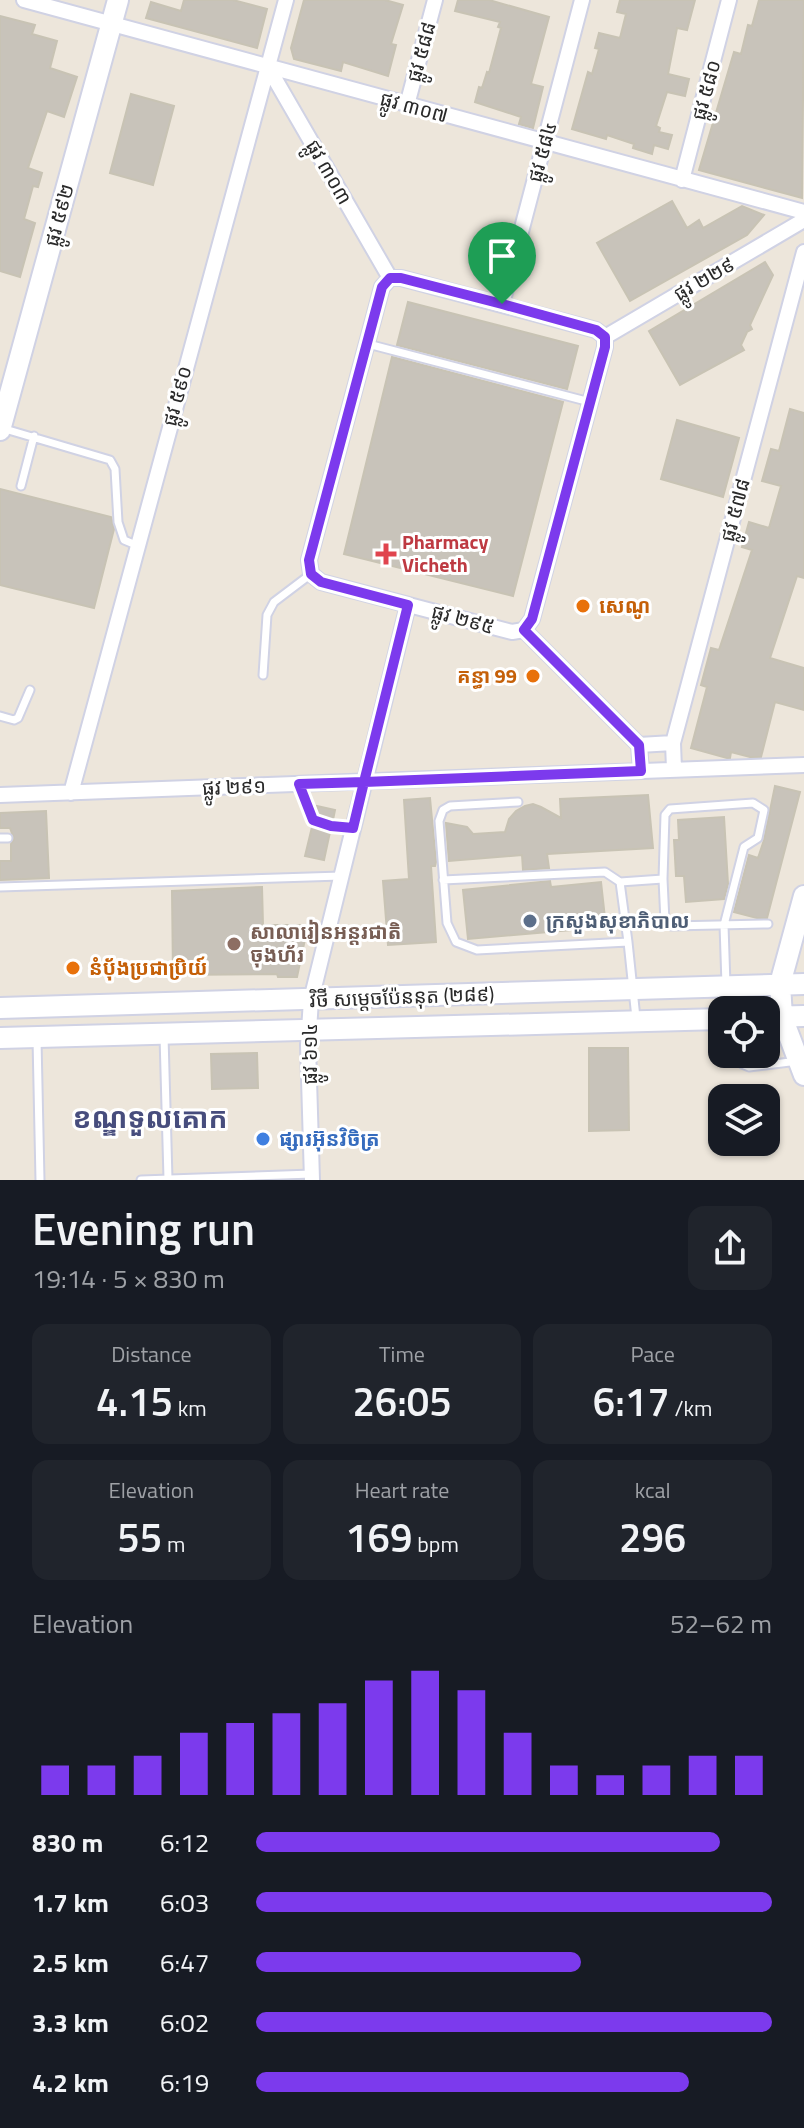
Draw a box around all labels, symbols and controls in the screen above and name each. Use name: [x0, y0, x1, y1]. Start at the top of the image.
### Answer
street label: ផ្លូវ ៥៨៨: [398, 18, 447, 87]
street label: ផ្លូវ ៥៨០: [683, 56, 732, 125]
street label: ផ្លូវ ៣០៧: [376, 83, 452, 134]
street label: ផ្លូវ ៥៨៤: [519, 118, 568, 187]
street label: ផ្លូវ ៣០៣: [295, 133, 361, 212]
street label: ផ្លូវ ៥៩២: [35, 180, 86, 251]
pin: [468, 222, 536, 304]
icon: arrive: [480, 234, 524, 278]
street label: ផ្លូវ ២២៩: [667, 249, 742, 312]
street label: ផ្លូវ ៥៩០: [154, 362, 203, 431]
street label: ផ្លូវ ៥៧៨: [711, 475, 762, 546]
place label: Pharmacy Vicheth: [402, 526, 488, 580]
marker: Pharmacy Vicheth: [377, 545, 395, 563]
place label: សេណូ: [599, 590, 650, 621]
street label: ផ្លូវ ២៩៥: [427, 595, 498, 646]
marker: សេណូ: [574, 597, 592, 615]
place label: គន្ធា 99: [457, 660, 517, 691]
marker: គន្ធា 99: [524, 667, 542, 685]
street label: ផ្លូវ ២៩១: [201, 770, 267, 807]
place label: ក្រសួងសុខាភិបាល: [546, 905, 690, 936]
marker: ក្រសួងសុខាភិបាល: [521, 912, 539, 930]
place label: សាលារៀនអន្តរជាតិ ចុងហ័រ: [250, 916, 401, 970]
marker: សាលារៀនអន្តរជាតិ ចុងហ័រ: [225, 935, 243, 953]
place label: នំបុ័ងប្រជាប្រិយ៍: [89, 952, 207, 983]
marker: នំបុ័ងប្រជាប្រិយ៍: [64, 959, 82, 977]
street label: វិថី សម្តេចប៉ែននុត (២៨៩): [309, 978, 495, 1015]
map controls: [708, 996, 780, 1156]
button: locate: [708, 996, 780, 1068]
street label: ផ្លូវ ៦១៤: [294, 1023, 329, 1085]
button: layers: [708, 1084, 780, 1156]
district label: ខណ្ឌទួលគោក: [72, 1096, 228, 1139]
place label: ផ្សារអ៊ុនវិចិត្រ: [279, 1123, 380, 1154]
marker: ផ្សារអ៊ុនវិចិត្រ: [254, 1130, 272, 1148]
text: Evening run: [32, 1195, 255, 1262]
button: share: [688, 1206, 772, 1290]
text: 19:14 · 5 × 830 m: [32, 1259, 225, 1298]
text: Distance: [111, 1337, 192, 1371]
text: Time: [379, 1337, 425, 1371]
text: Pace: [630, 1337, 675, 1371]
text: 4.15: [96, 1371, 173, 1432]
text: 26:05: [352, 1371, 452, 1432]
text: 6:17: [593, 1371, 670, 1432]
text: km: [173, 1391, 207, 1425]
text: /km: [670, 1391, 712, 1425]
text: Elevation: [109, 1473, 194, 1507]
text: Heart rate: [355, 1473, 449, 1507]
text: kcal: [635, 1473, 671, 1507]
text: 55: [117, 1507, 162, 1568]
text: 169: [345, 1507, 412, 1568]
text: 296: [619, 1507, 686, 1568]
text: m: [162, 1527, 185, 1561]
text: bpm: [412, 1527, 459, 1561]
text: Elevation: [32, 1604, 133, 1643]
text: 52–62 m: [670, 1604, 772, 1643]
text: 830 m: [32, 1823, 103, 1862]
text: 6:12: [160, 1823, 209, 1862]
text: 1.7 km: [32, 1883, 109, 1922]
text: 6:03: [160, 1883, 209, 1922]
text: 2.5 km: [32, 1943, 109, 1982]
text: 6:47: [160, 1943, 209, 1982]
text: 3.3 km: [32, 2003, 109, 2042]
text: 6:02: [160, 2003, 209, 2042]
text: 4.2 km: [32, 2063, 109, 2102]
text: 6:19: [160, 2063, 209, 2102]

